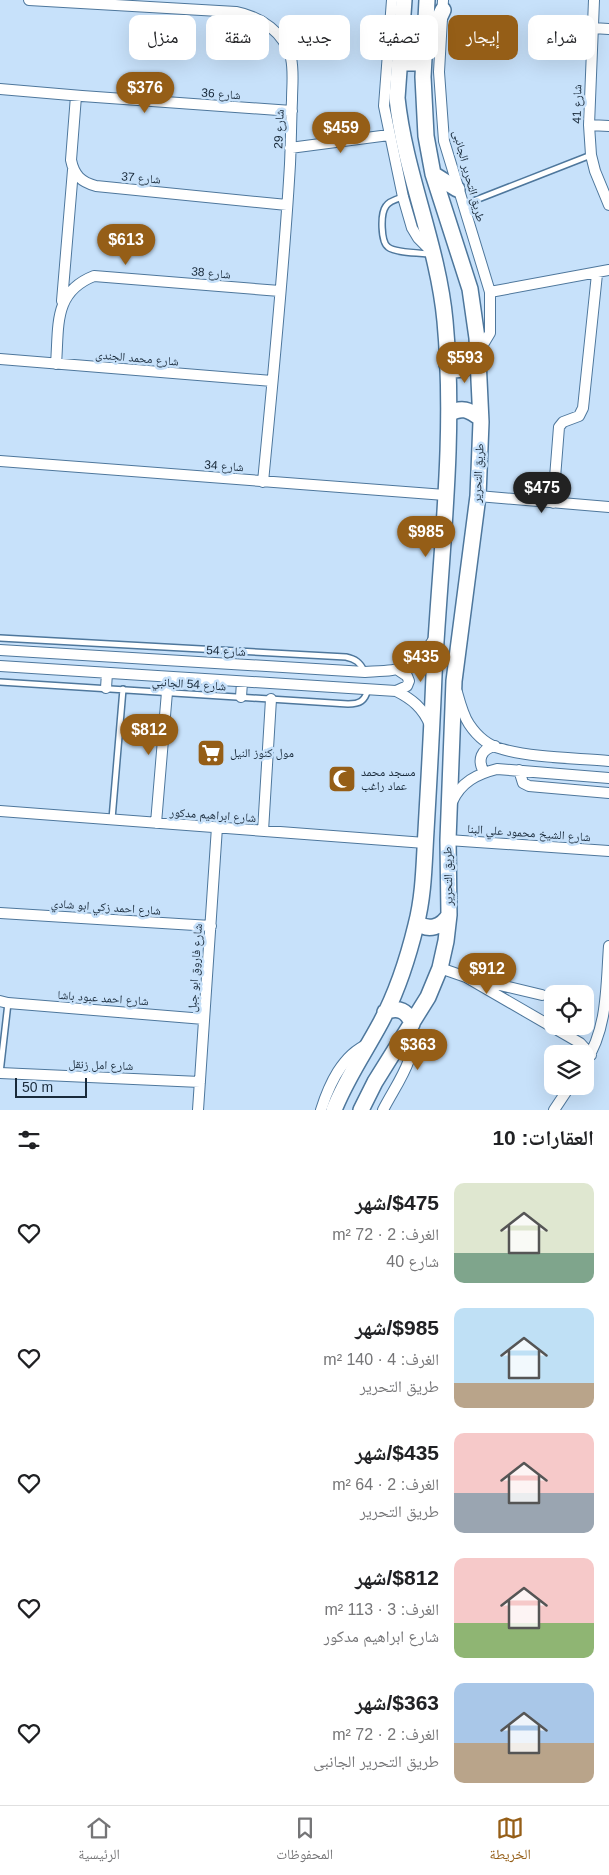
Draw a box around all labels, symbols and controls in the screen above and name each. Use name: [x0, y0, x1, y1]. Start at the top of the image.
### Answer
chip: منزل: [129, 15, 196, 60]
chip: شقة: [206, 15, 269, 60]
chip: جديد: [279, 15, 350, 60]
chip: تصفية: [360, 15, 438, 60]
chip: إيجار: [448, 15, 518, 60]
chip: شراء: [528, 15, 595, 60]
pin: $376: [115, 72, 175, 114]
text: $376: [127, 79, 163, 96]
street label: شارع 41: [570, 84, 585, 124]
street label: شارع 36: [201, 86, 241, 103]
street label: شارع 29: [271, 109, 288, 149]
pin: $459: [311, 112, 371, 154]
text: $459: [323, 119, 359, 136]
street label: طريق التحرير الجانبى: [450, 129, 488, 224]
street label: شارع 37: [121, 169, 161, 188]
pin: $613: [96, 224, 156, 266]
text: $613: [108, 231, 144, 248]
street label: شارع 38: [191, 264, 231, 283]
pin: $593: [435, 342, 495, 384]
street label: شارع محمد الجندى: [95, 347, 179, 370]
text: $593: [447, 349, 483, 366]
street label: طريق التحرير: [469, 443, 487, 504]
street label: شارع 34: [204, 458, 244, 475]
pin: $475: [512, 472, 572, 514]
text: $475: [524, 479, 560, 496]
pin: $985: [396, 516, 456, 558]
text: $985: [408, 523, 444, 540]
pin: $435: [391, 640, 451, 683]
street label: شارع 54: [206, 643, 246, 660]
text: $435: [403, 648, 439, 665]
street label: شارع 54 الجانبي: [151, 674, 227, 697]
pin: $812: [119, 714, 179, 756]
text: $812: [131, 721, 167, 738]
supermarket icon: مول كنوز النيل: [196, 738, 226, 768]
place label: مول كنوز النيل: [230, 746, 294, 760]
mosque icon: مسجد محمد عماد راغب: [327, 764, 357, 794]
place label: مسجد محمد عماد راغب: [361, 765, 416, 793]
street label: شارع ابراهيم مدكور: [168, 805, 257, 826]
street label: شارع الشيخ محمود علي البنا: [467, 822, 591, 847]
street label: طريق التحرير: [440, 846, 456, 907]
street label: شارع احمد زكي ابو شادي: [50, 896, 162, 921]
street label: شارع فاروق ابو جبل: [185, 923, 206, 1013]
pin: $912: [457, 952, 517, 995]
text: $912: [469, 960, 505, 977]
map controls: [544, 985, 594, 1095]
button: locate: [544, 985, 594, 1035]
street label: شارع احمد عبود باشا: [57, 988, 149, 1009]
pin: $363: [388, 1028, 448, 1071]
text: $363: [400, 1036, 436, 1053]
button: layers: [544, 1045, 594, 1095]
street label: شارع امل زنقل: [68, 1057, 134, 1074]
scale bar: [15, 1075, 88, 1098]
text: 50 m: [22, 1079, 53, 1095]
icon: filters: [15, 1126, 43, 1154]
text: العقارات: 10: [492, 1126, 594, 1149]
text: $475/شهر: [355, 1191, 439, 1214]
icon: home: [494, 1203, 554, 1263]
icon: heart: [15, 1219, 43, 1247]
text: الغرف: 2 · 72 m²: [332, 1226, 439, 1243]
text: شارع 40: [386, 1253, 439, 1270]
text: $985/شهر: [355, 1316, 439, 1339]
icon: home: [494, 1328, 554, 1388]
icon: heart: [15, 1344, 43, 1372]
text: الغرف: 4 · 140 m²: [323, 1351, 439, 1368]
text: طريق التحرير: [360, 1378, 439, 1395]
text: $435/شهر: [355, 1441, 439, 1464]
icon: home: [494, 1453, 554, 1513]
icon: heart: [15, 1469, 43, 1497]
text: الغرف: 2 · 64 m²: [332, 1476, 439, 1493]
text: طريق التحرير: [360, 1503, 439, 1520]
text: $812/شهر: [355, 1566, 439, 1589]
icon: home: [494, 1578, 554, 1638]
icon: heart: [15, 1594, 43, 1622]
text: الغرف: 3 · 113 m²: [325, 1601, 439, 1618]
text: شارع ابراهيم مدكور: [324, 1628, 439, 1645]
text: $363/شهر: [355, 1691, 439, 1714]
icon: home: [494, 1703, 554, 1763]
icon: heart: [15, 1719, 43, 1747]
text: الغرف: 2 · 72 m²: [332, 1726, 439, 1743]
text: طريق التحرير الجانبى: [313, 1753, 439, 1770]
tab: الرئيسية: [78, 1814, 120, 1868]
tab: المحفوظات: [276, 1814, 333, 1868]
tab: الخريطة: [490, 1814, 531, 1868]

